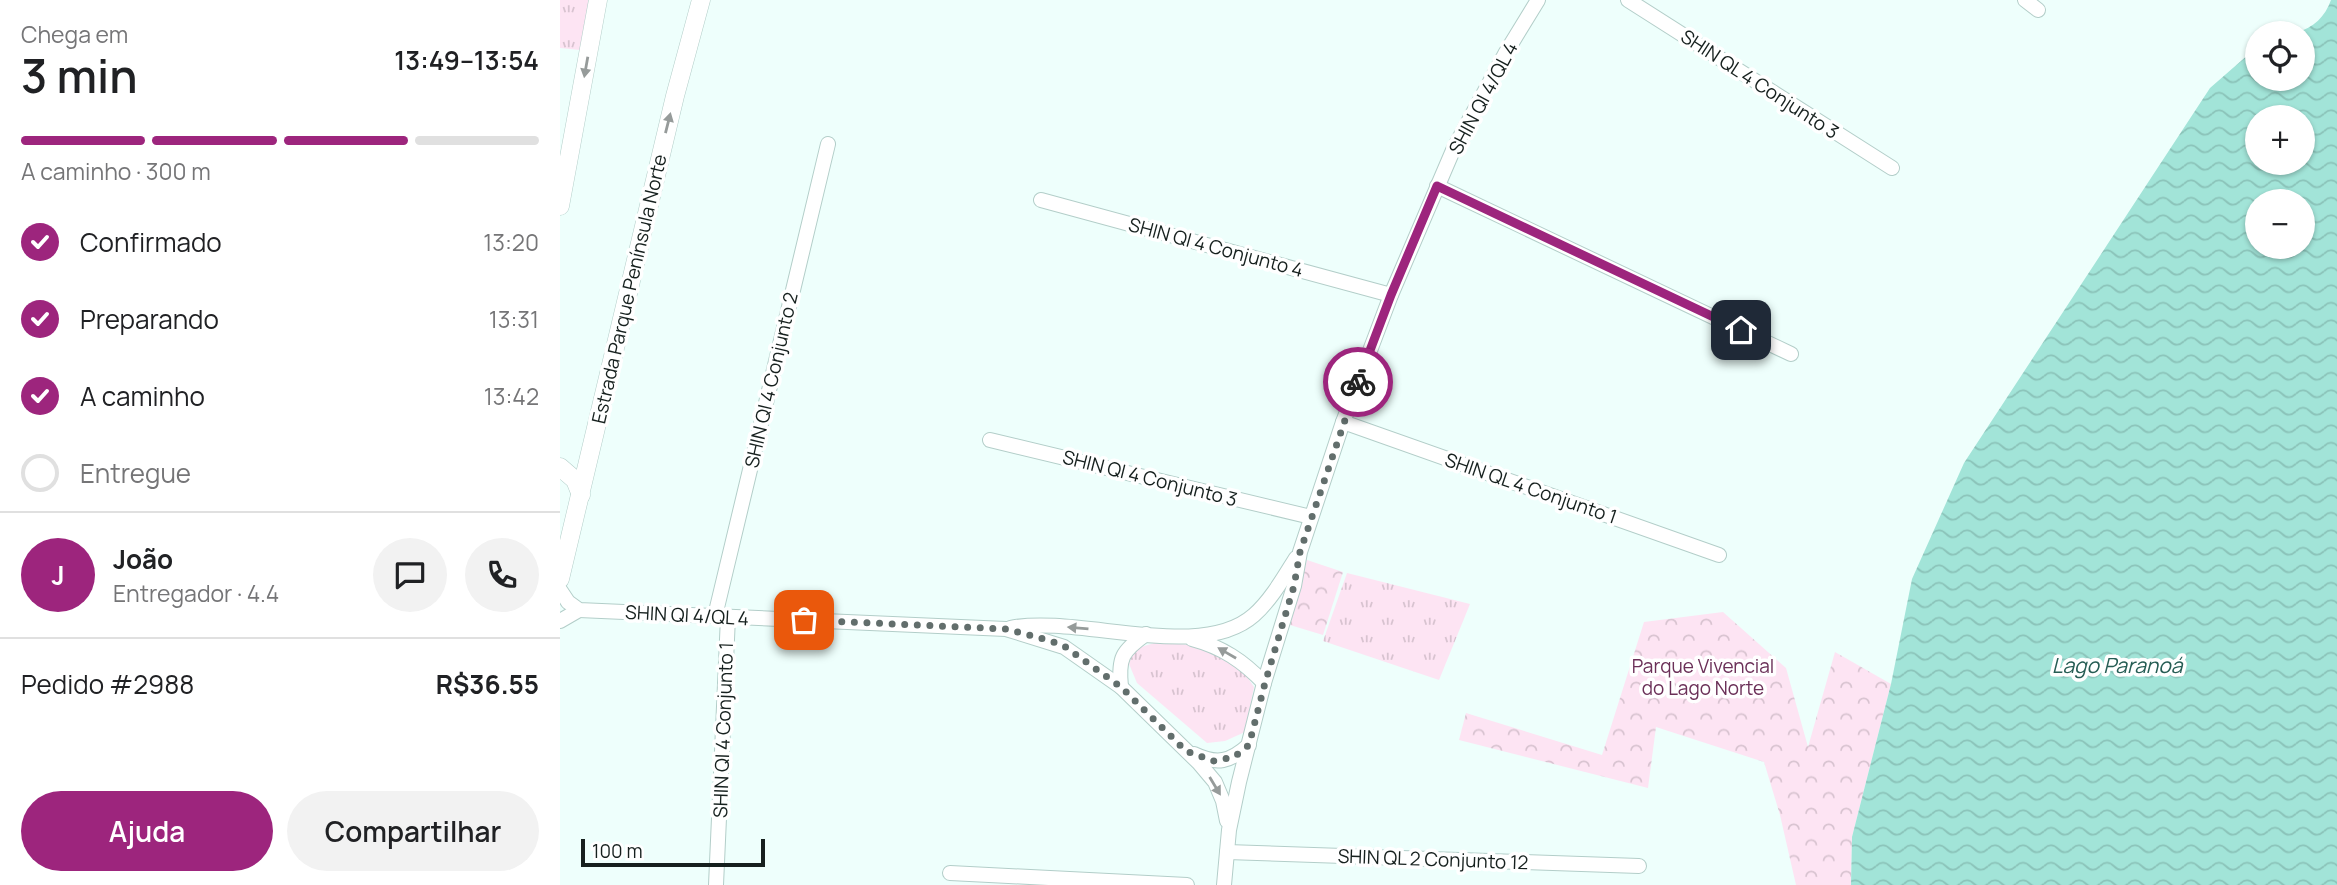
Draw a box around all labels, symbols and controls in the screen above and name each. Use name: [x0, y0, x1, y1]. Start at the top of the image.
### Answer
text: Chega em: [21, 18, 128, 50]
map controls: [2245, 21, 2315, 259]
button: locate: [2245, 21, 2315, 91]
street label: SHIN QL 4 Conjunto 3: [1676, 23, 1844, 145]
street label: SHIN QI 4/QL 4: [1442, 37, 1524, 159]
text: 13:49–13:54: [394, 42, 539, 78]
text: 3 min: [21, 44, 138, 107]
one-way arrow: [580, 56, 591, 78]
button: +: [2245, 105, 2315, 175]
one-way arrow: [663, 112, 674, 134]
street label: Estrada Parque Península Norte: [585, 152, 673, 426]
text: A caminho · 300 m: [21, 155, 211, 187]
button: −: [2245, 189, 2315, 259]
street label: SHIN QI 4 Conjunto 4: [1126, 211, 1306, 283]
icon: check: [21, 223, 59, 261]
text: Confirmado: [80, 224, 222, 260]
text: 13:20: [483, 226, 539, 258]
street label: SHIN QI 4 Conjunto 2: [738, 290, 804, 470]
icon: check: [21, 300, 59, 338]
pin: [1711, 300, 1771, 360]
text: Preparando: [80, 301, 219, 337]
text: 13:31: [489, 303, 539, 335]
icon: home: [1722, 311, 1760, 349]
courier: [1323, 347, 1393, 417]
icon: bike: [1339, 363, 1377, 401]
icon: check: [21, 377, 59, 415]
text: A caminho: [80, 378, 205, 414]
text: 13:42: [484, 380, 539, 412]
street label: SHIN QI 4 Conjunto 3: [1060, 444, 1240, 512]
street label: SHIN QL 4 Conjunto 1: [1441, 446, 1621, 530]
text: Entregue: [80, 455, 191, 491]
button: chat: [373, 538, 447, 612]
button: phone: [465, 538, 539, 612]
text: João: [113, 541, 173, 577]
text: J: [51, 557, 65, 593]
text: Entregador · 4.4: [113, 577, 279, 609]
pin: [774, 590, 834, 650]
street label: SHIN QI 4/QL 4: [624, 599, 750, 631]
icon: bag: [785, 601, 823, 639]
one-way arrow: [1066, 622, 1088, 633]
street label: SHIN QI 4 Conjunto 1: [707, 642, 739, 818]
one-way arrow: [1217, 647, 1236, 659]
water label: Lago Paranoá: [2052, 651, 2184, 679]
park label: Parque Vivencial do Lago Norte: [1632, 653, 1774, 701]
text: Pedido #2988: [21, 666, 194, 702]
text: R$36.55: [436, 666, 539, 702]
one-way arrow: [1209, 776, 1222, 795]
button: Ajuda: [21, 791, 273, 871]
button: Compartilhar: [287, 791, 539, 871]
scale bar: [581, 836, 765, 868]
text: 100 m: [592, 838, 643, 864]
street label: SHIN QL 2 Conjunto 12: [1337, 843, 1529, 875]

